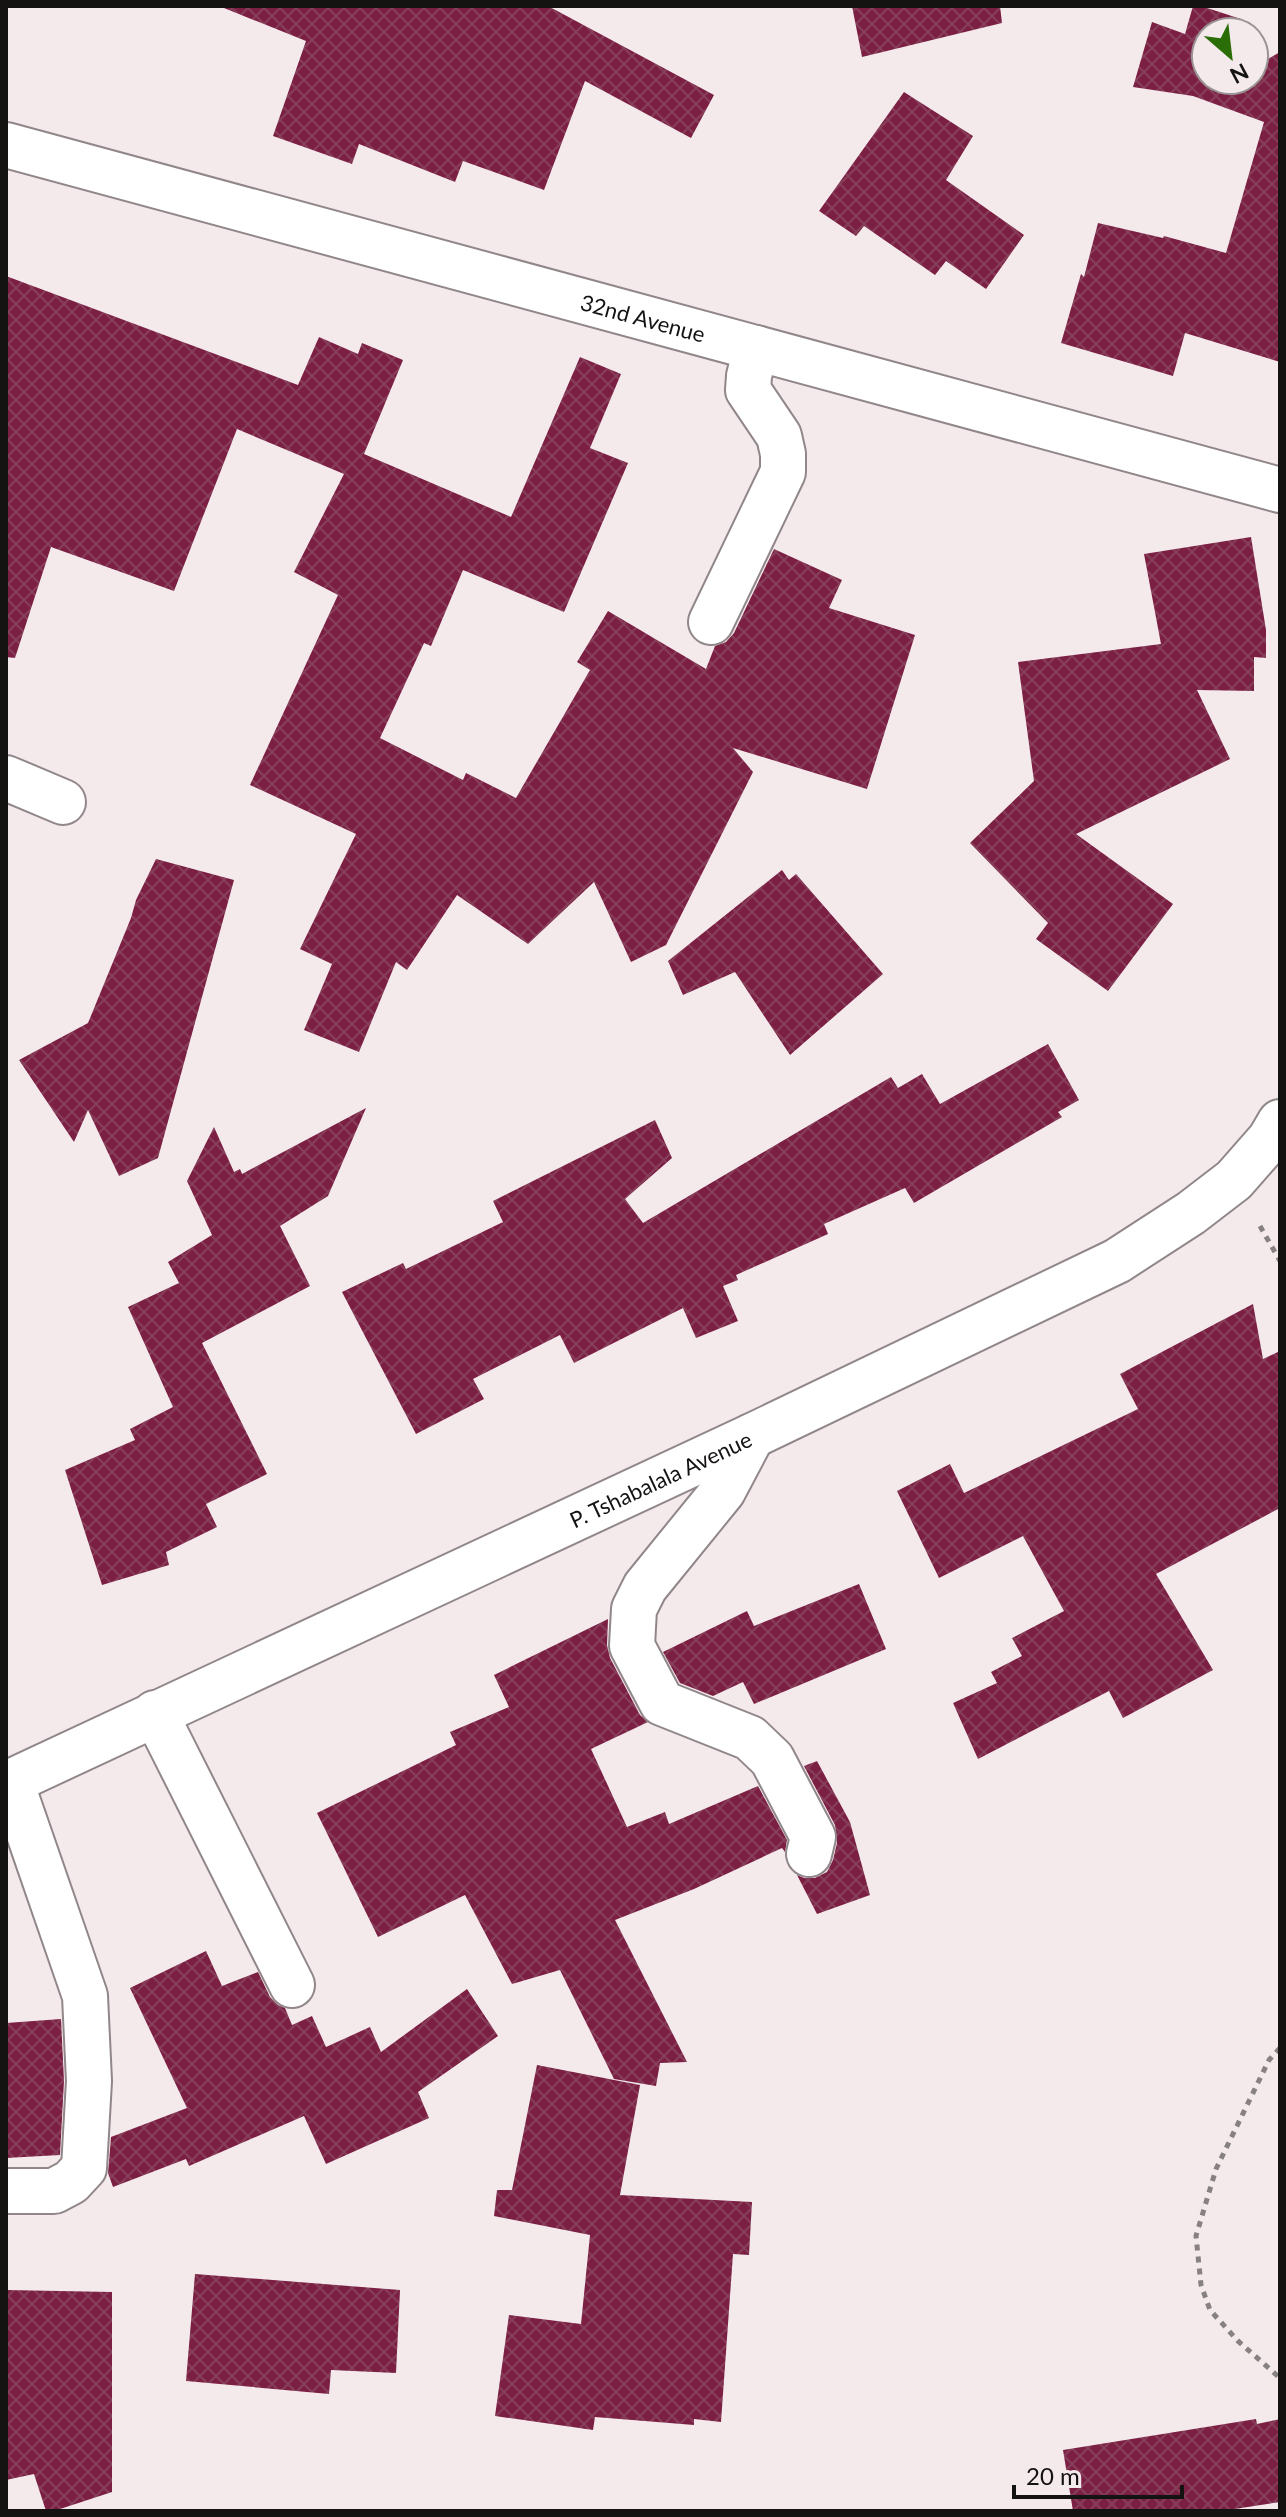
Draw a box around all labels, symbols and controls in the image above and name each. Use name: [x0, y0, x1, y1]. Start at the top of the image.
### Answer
north arrow: [1190, 16, 1270, 96]
text: N: [1226, 58, 1253, 90]
street label: 32nd Avenue: [578, 288, 708, 347]
street label: P. Tshabalala Avenue: [565, 1425, 756, 1533]
scale bar: [1014, 2449, 1182, 2499]
text: 20 m: [1026, 2461, 1080, 2490]

